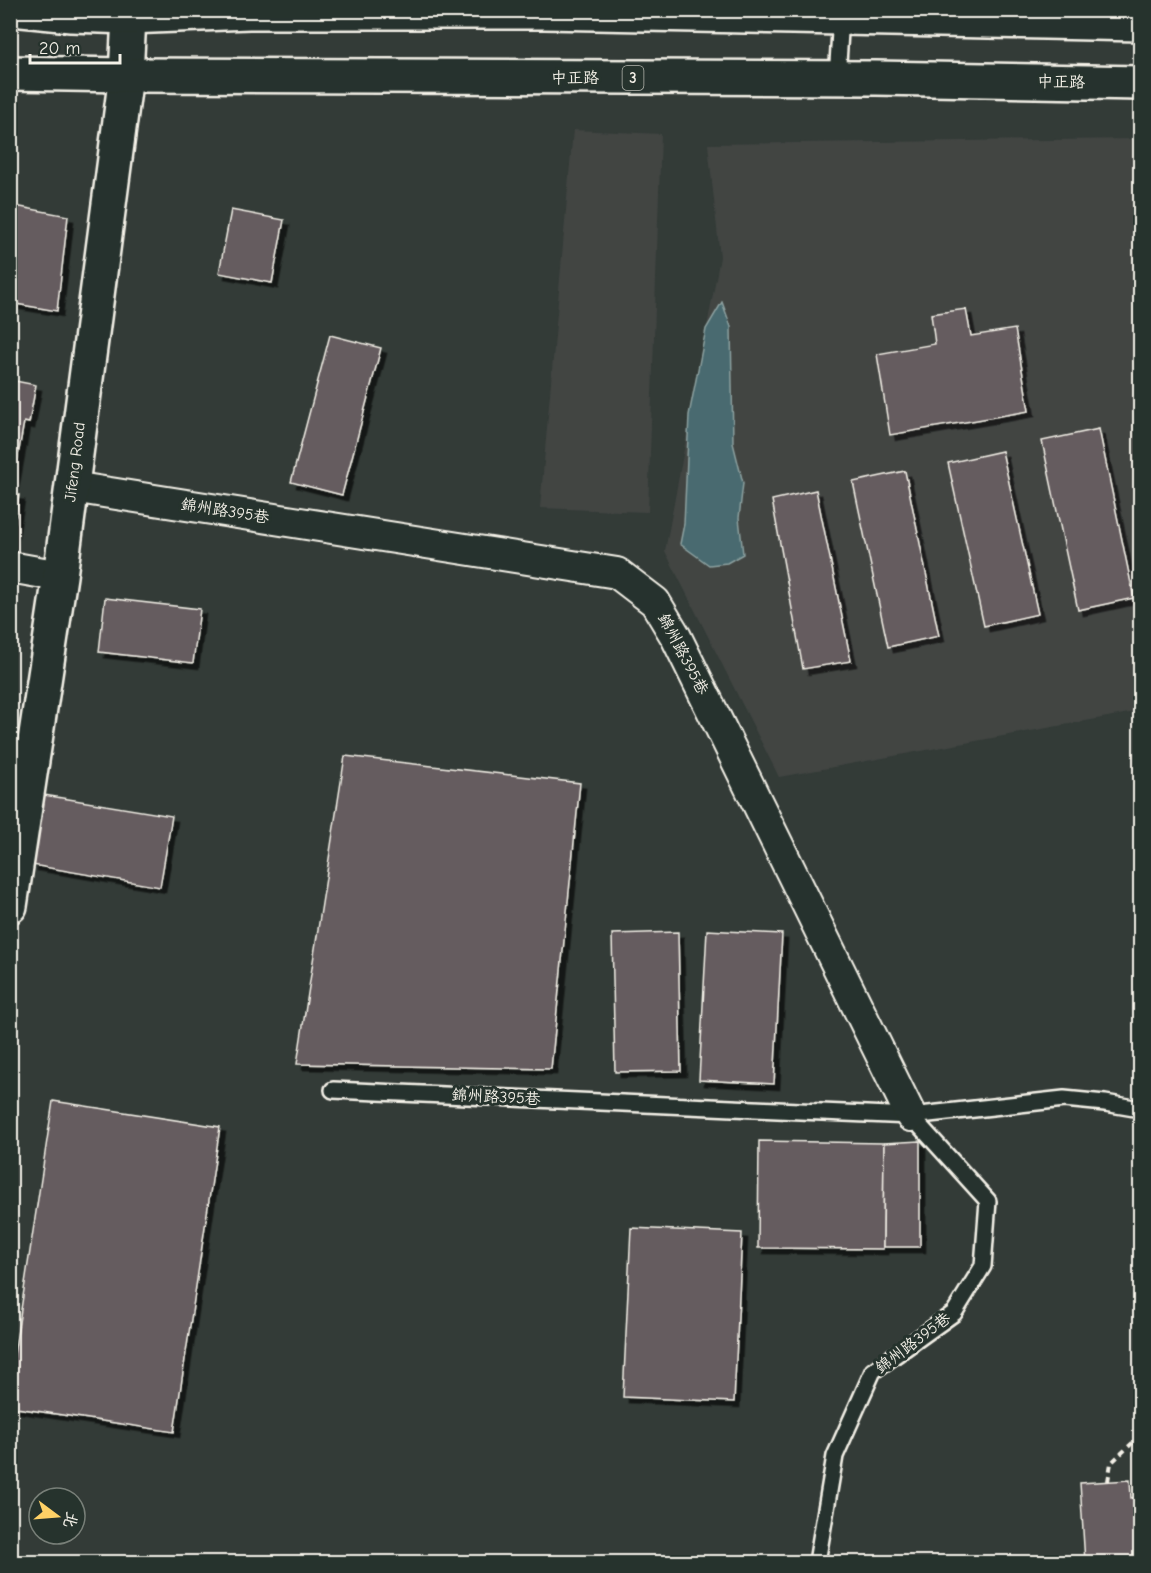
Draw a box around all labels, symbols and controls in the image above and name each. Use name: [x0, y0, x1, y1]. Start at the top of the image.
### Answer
scale bar: [30, 27, 120, 65]
text: 20 m: [39, 38, 80, 59]
road number: 3: [622, 66, 644, 90]
street label: 中正路: [551, 69, 599, 87]
street label: 中正路: [1037, 73, 1085, 91]
street label: Jifeng Road: [61, 421, 89, 503]
street label: 錦州路395巷: [180, 495, 270, 527]
street label: 錦州路395巷: [654, 610, 712, 698]
street label: 錦州路395巷: [451, 1086, 541, 1108]
street label: 錦州路395巷: [872, 1309, 954, 1377]
north arrow: [27, 1486, 87, 1546]
text: 北: [60, 1510, 81, 1530]

